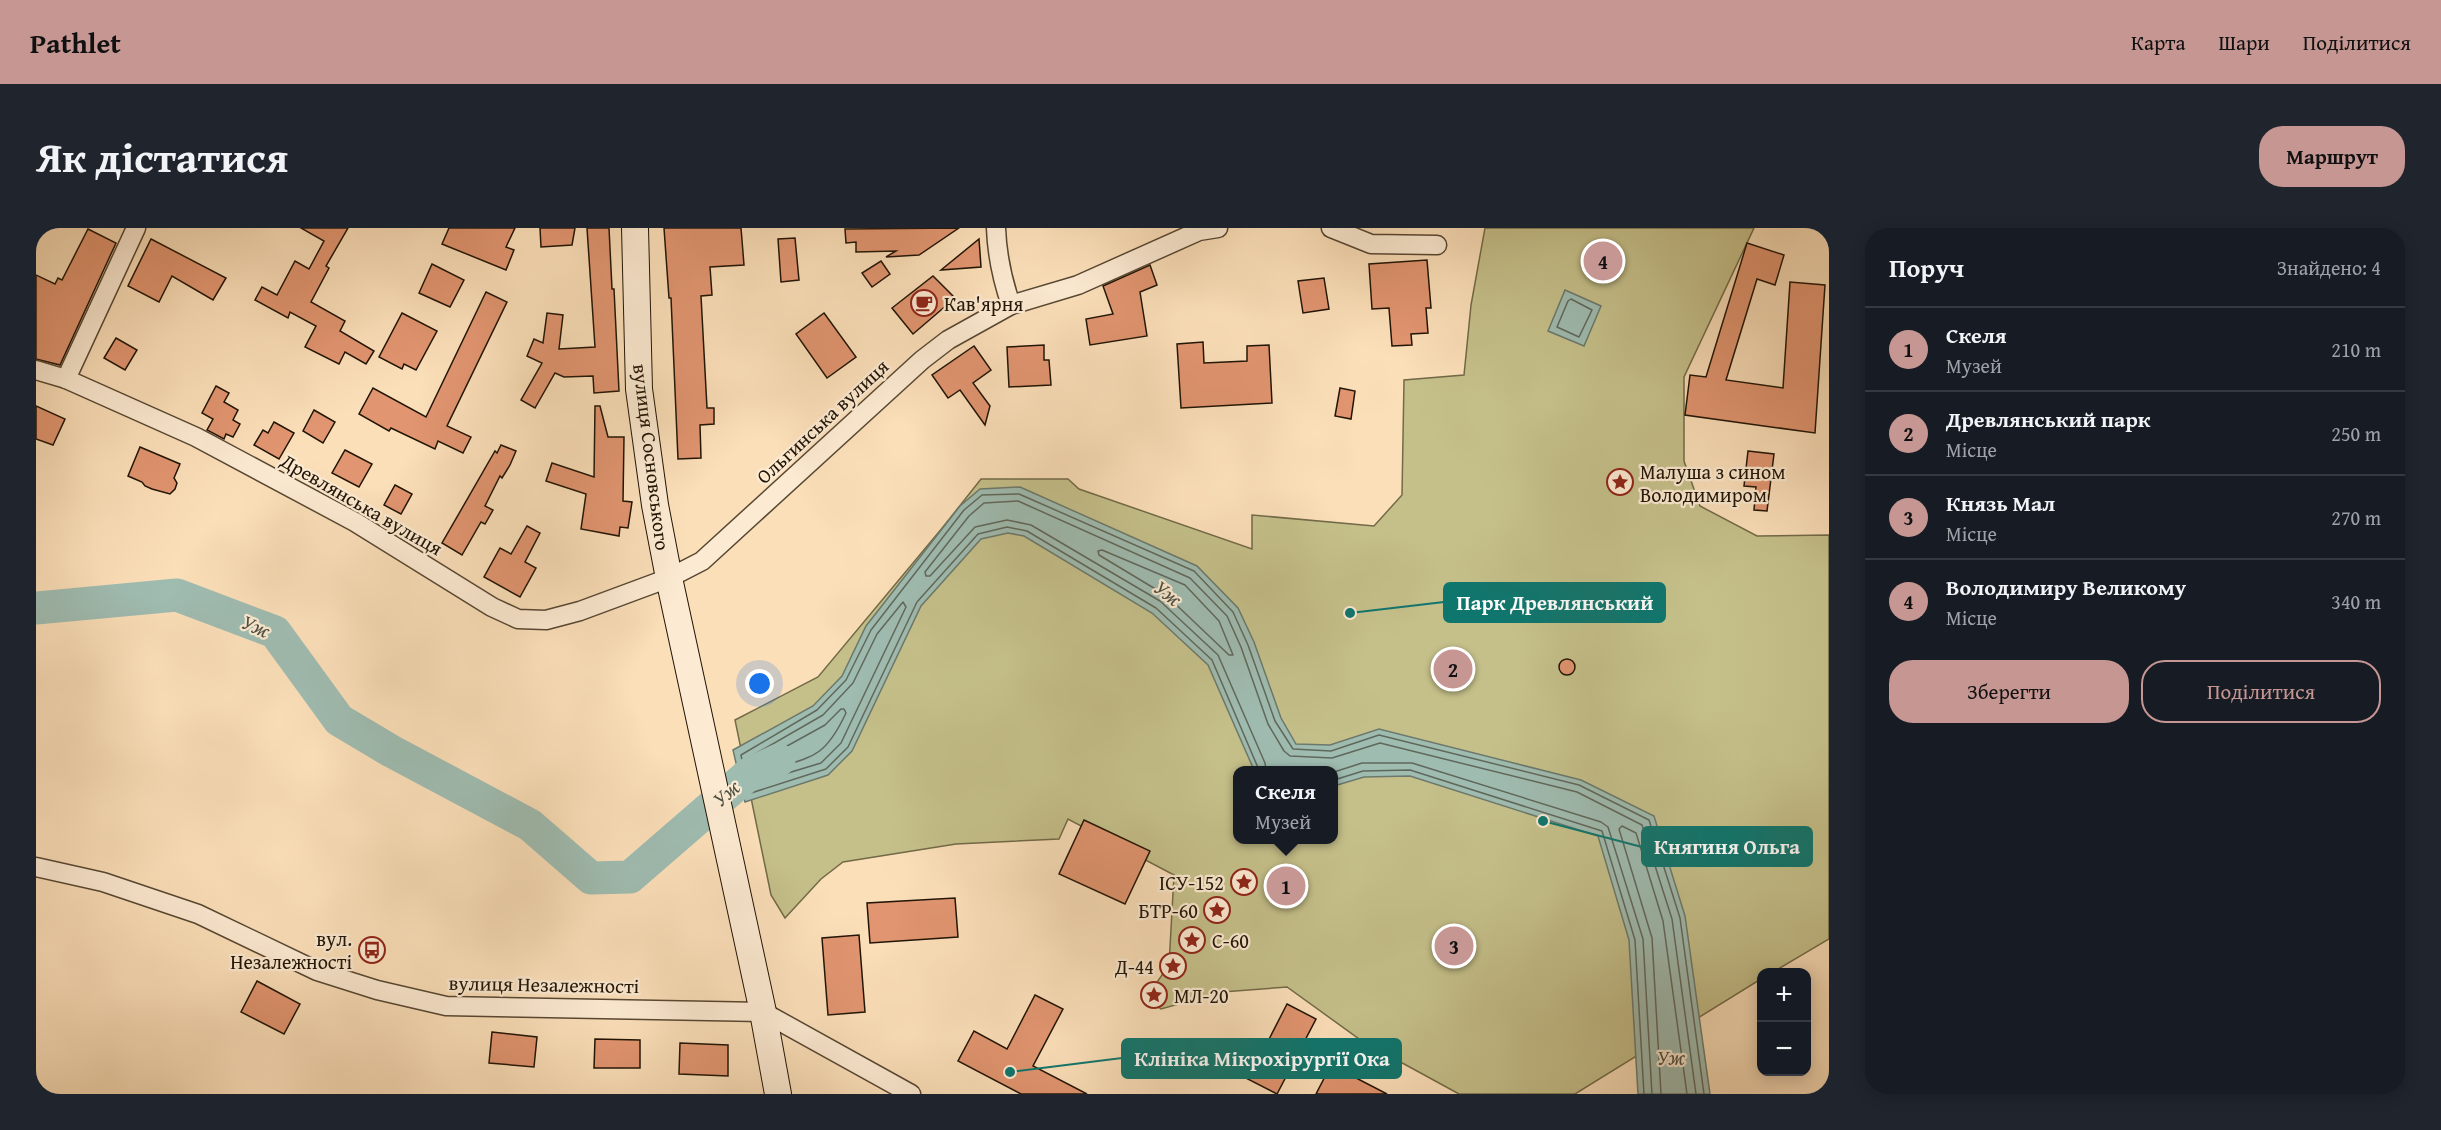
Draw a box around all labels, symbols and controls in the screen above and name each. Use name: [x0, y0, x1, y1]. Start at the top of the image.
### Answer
text: Pathlet: [30, 22, 121, 63]
text: Карта: [2131, 27, 2185, 58]
text: Шари: [2218, 27, 2270, 58]
text: Поділитися: [2303, 27, 2411, 58]
text: Як дістатися: [36, 126, 288, 187]
button: Маршрут: [2259, 126, 2405, 187]
pin: 4: [1584, 238, 1622, 284]
text: Поруч: [1889, 248, 1964, 287]
text: Знайдено: 4: [2277, 253, 2381, 282]
cafe icon: Кав'ярня: [909, 288, 939, 318]
place label: Кав'ярня: [944, 289, 1023, 318]
text: Скеля: [1946, 319, 2007, 351]
text: 1: [1903, 335, 1914, 364]
text: 210 m: [2331, 335, 2381, 364]
text: Музей: [1946, 351, 2002, 380]
street label: Ольгинська вулиця: [749, 352, 895, 490]
street label: вулиця Сосновського: [626, 362, 678, 552]
text: Древлянський парк: [1946, 403, 2150, 435]
text: 2: [1903, 419, 1914, 448]
text: 250 m: [2331, 419, 2381, 448]
text: Місце: [1946, 435, 1997, 464]
street label: Древлянська вулиця: [275, 445, 448, 562]
place label: Малуша з сином Володимиром: [1640, 457, 1785, 509]
place icon: Малуша з сином Володимиром: [1605, 467, 1635, 497]
text: Князь Мал: [1946, 487, 2055, 519]
text: 3: [1903, 503, 1914, 532]
text: 270 m: [2331, 503, 2381, 532]
text: Місце: [1946, 519, 1997, 548]
text: Володимиру Великому: [1946, 571, 2186, 603]
water label: Уж: [1147, 572, 1189, 614]
callout: Парк Древлянський: [1444, 583, 1665, 622]
text: Парк Древлянський: [1457, 587, 1653, 618]
text: 4: [1903, 587, 1914, 616]
text: 340 m: [2331, 587, 2381, 616]
text: Місце: [1946, 603, 1997, 632]
water label: Уж: [237, 606, 276, 646]
pin: 2: [1434, 646, 1472, 692]
button: Зберегти: [1889, 660, 2129, 723]
button: Поділитися: [2141, 660, 2381, 723]
your location: [745, 669, 774, 698]
popup: [1233, 766, 1338, 844]
water label: Уж: [705, 772, 747, 814]
text: Скеля: [1255, 775, 1316, 807]
text: Музей: [1255, 807, 1311, 836]
callout: Княгиня Ольга: [1642, 827, 1812, 866]
text: Княгиня Ольга: [1654, 831, 1800, 862]
pin: 1: [1266, 864, 1306, 908]
place icon: ІСУ-152: [1229, 867, 1259, 897]
place label: ІСУ-152: [1159, 868, 1224, 897]
place icon: БТР-60: [1202, 895, 1232, 925]
place label: БТР-60: [1139, 896, 1198, 925]
place label: вул. Незалежності: [230, 924, 352, 976]
pin: 3: [1434, 924, 1474, 968]
place icon: С-60: [1177, 925, 1207, 955]
place label: С-60: [1212, 926, 1249, 955]
bus stop icon: вул. Незалежності: [357, 935, 387, 965]
place icon: Д-44: [1158, 951, 1188, 981]
place label: Д-44: [1114, 952, 1154, 981]
street label: вулиця Незалежності: [448, 968, 640, 1000]
map controls: [1757, 968, 1811, 1076]
button: +: [1757, 968, 1811, 1022]
place icon: МЛ-20: [1139, 980, 1169, 1010]
place label: МЛ-20: [1174, 981, 1229, 1010]
button: −: [1757, 1022, 1811, 1076]
callout: Клініка Мікрохірургії Ока: [1122, 1039, 1401, 1078]
water label: Уж: [1657, 1042, 1685, 1073]
text: Клініка Мікрохірургії Ока: [1134, 1043, 1390, 1074]

